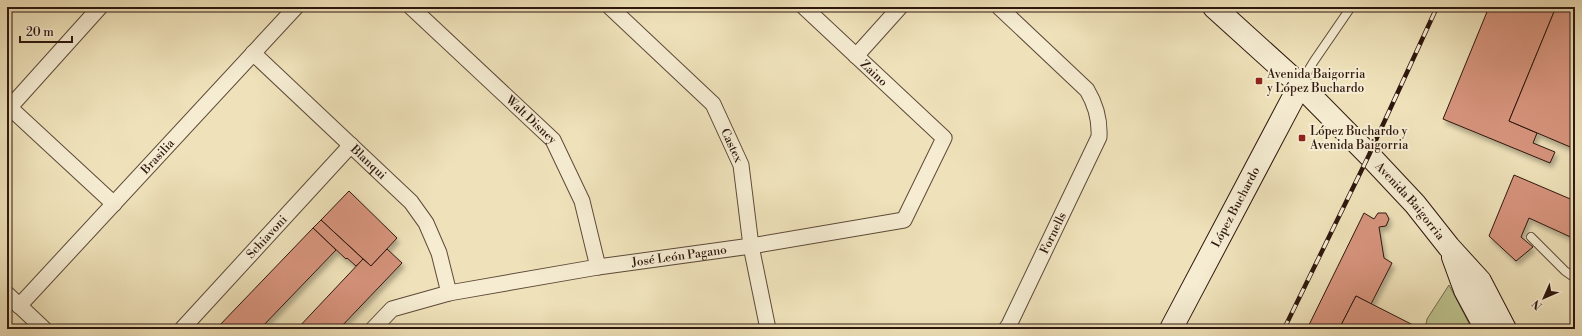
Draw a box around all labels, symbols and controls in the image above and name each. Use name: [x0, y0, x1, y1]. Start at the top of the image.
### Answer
scale bar: [20, 18, 72, 44]
text: 20 m: [26, 25, 54, 40]
street label: Zaino: [857, 57, 891, 90]
place label: Avenida Baigorria y López Buchardo: [1266, 67, 1366, 96]
marker: Avenida Baigorria y López Buchardo: [1254, 76, 1264, 86]
street label: Walt Disney: [502, 92, 560, 148]
place label: López Buchardo y Avenida Baigorria: [1309, 124, 1409, 153]
street label: Castex: [717, 126, 746, 166]
marker: López Buchardo y Avenida Baigorria: [1297, 133, 1307, 143]
street label: Brasilia: [137, 135, 179, 178]
street label: Blanqui: [347, 141, 389, 183]
street label: Avenida Baigorria: [1371, 159, 1448, 244]
street label: López Buchardo: [1208, 164, 1264, 250]
street label: Fornells: [1037, 210, 1070, 257]
street label: Schiavoni: [243, 212, 291, 262]
street label: José León Pagano: [630, 242, 728, 270]
north arrow: [1524, 278, 1564, 318]
text: N: [1529, 296, 1546, 312]

